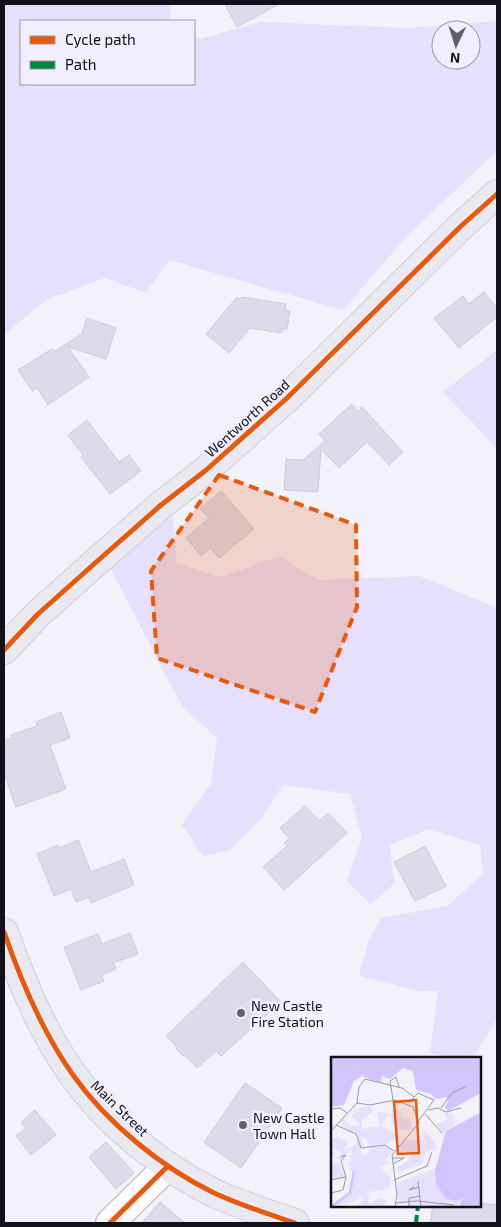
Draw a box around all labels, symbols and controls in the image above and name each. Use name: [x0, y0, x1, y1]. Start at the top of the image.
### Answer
legend: [20, 20, 195, 85]
north arrow: [431, 20, 481, 70]
text: Cycle path: [65, 30, 136, 48]
text: N: [449, 50, 461, 67]
text: Path: [65, 55, 96, 73]
street label: Wentworth Road: [201, 376, 293, 460]
place label: New Castle Fire Station: [251, 997, 324, 1030]
marker: New Castle Fire Station: [235, 1007, 247, 1019]
inset map: [331, 1057, 481, 1207]
street label: Main Street: [88, 1076, 152, 1140]
place label: New Castle Town Hall: [253, 1109, 325, 1142]
marker: New Castle Town Hall: [237, 1119, 249, 1131]

